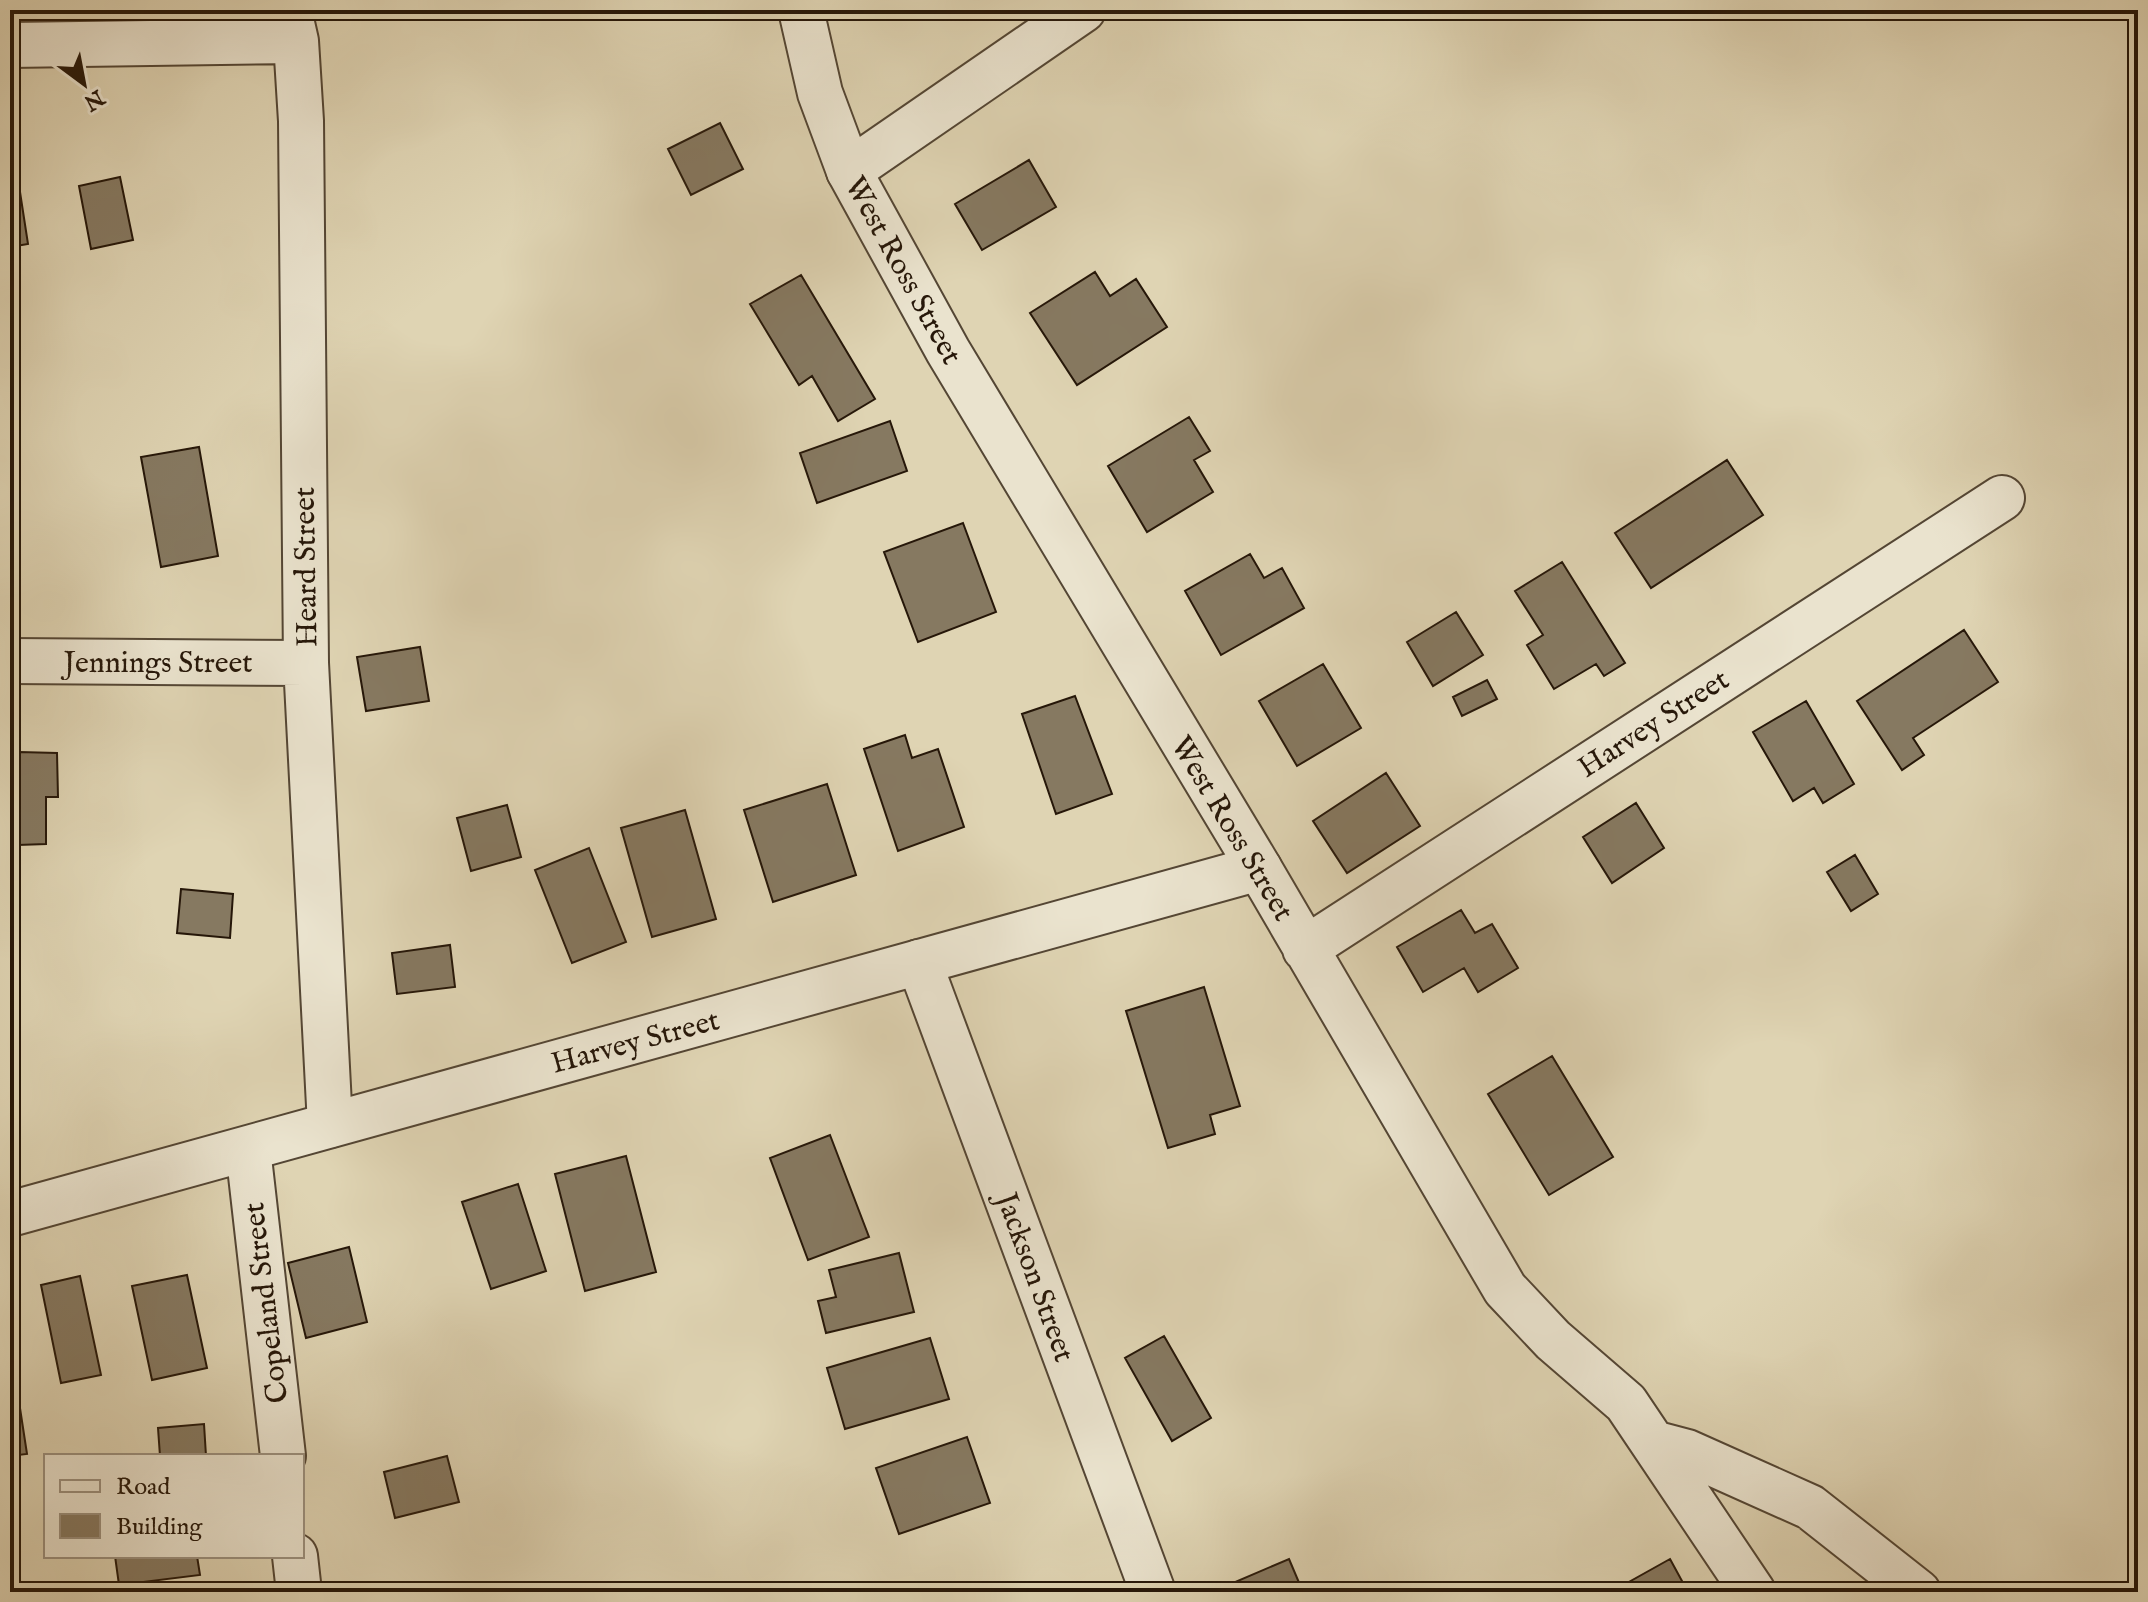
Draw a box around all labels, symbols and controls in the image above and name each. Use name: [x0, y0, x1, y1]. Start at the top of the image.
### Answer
north arrow: [44, 44, 124, 124]
text: N: [78, 82, 110, 116]
street label: West Ross Street: [835, 170, 970, 372]
street label: Heard Street: [287, 487, 327, 647]
street label: Jennings Street: [60, 645, 253, 683]
street label: Harvey Street: [1571, 662, 1737, 788]
street label: West Ross Street: [1161, 730, 1301, 929]
street label: Harvey Street: [547, 1002, 724, 1084]
street label: Jackson Street: [985, 1185, 1082, 1367]
street label: Copeland Street: [236, 1200, 298, 1405]
legend: [44, 1454, 304, 1558]
text: Road: [116, 1472, 170, 1503]
text: Building: [116, 1512, 203, 1543]

